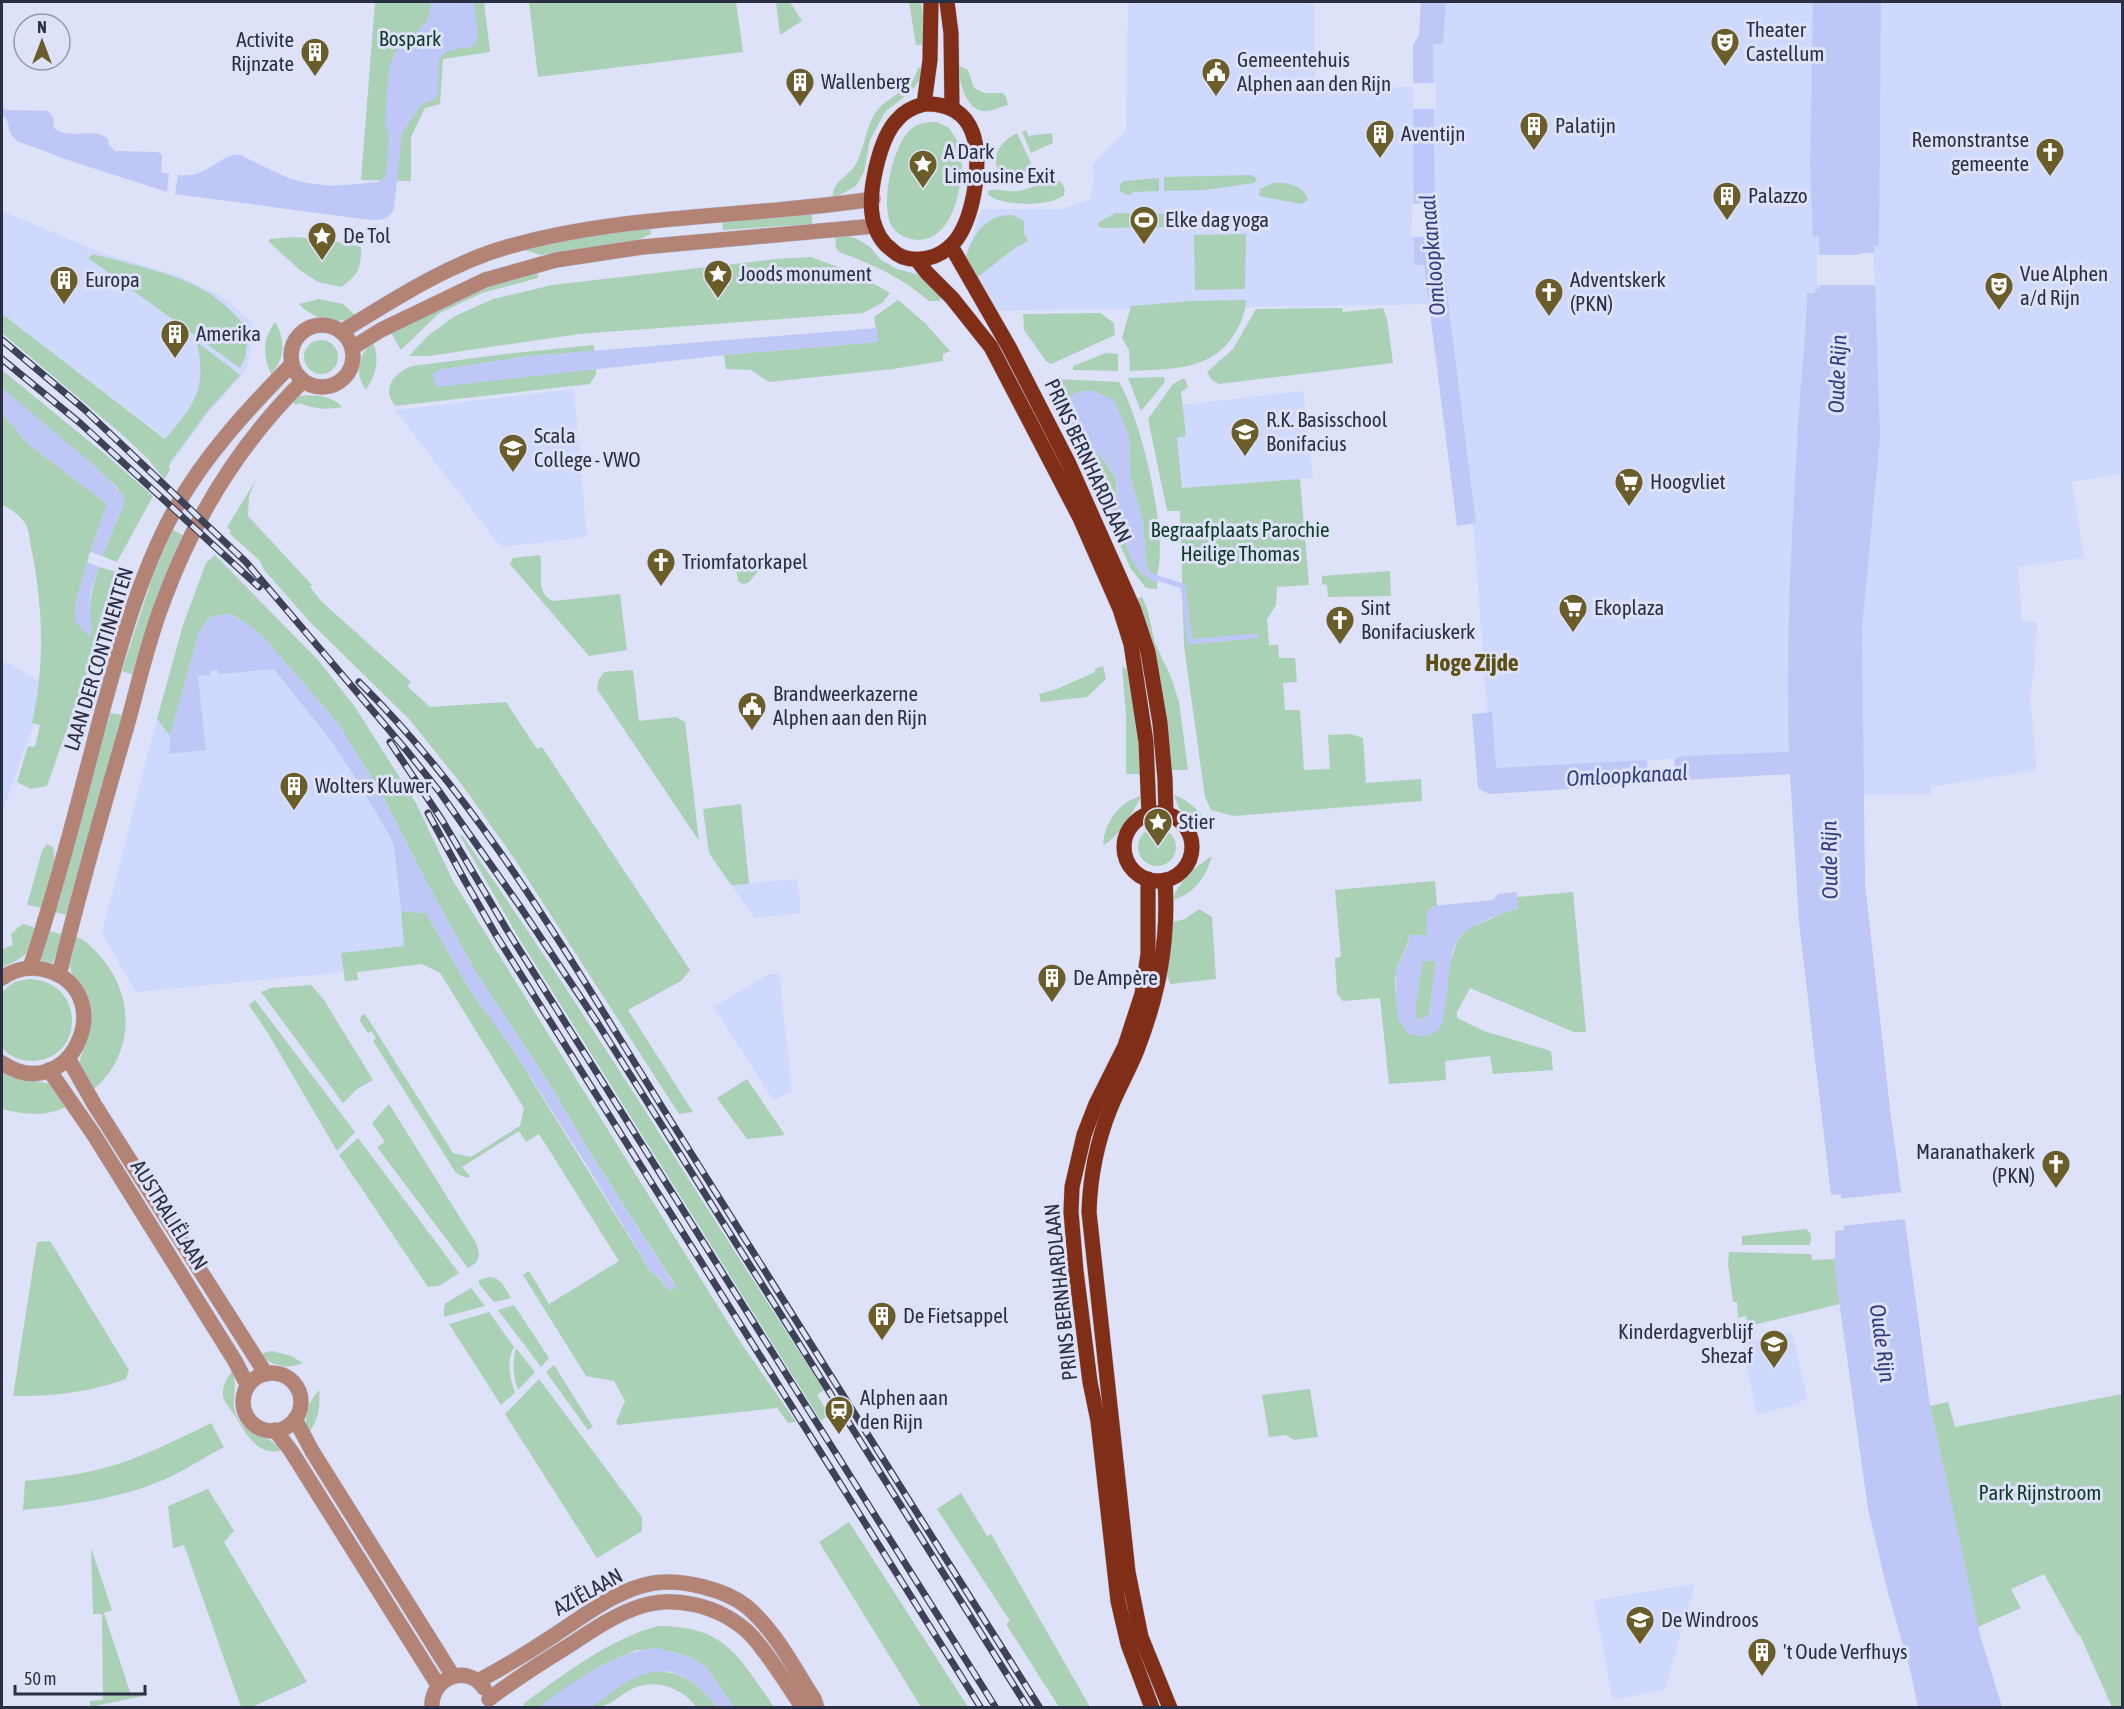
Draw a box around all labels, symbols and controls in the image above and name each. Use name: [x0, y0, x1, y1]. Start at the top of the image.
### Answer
north arrow: [12, 12, 72, 72]
place label: Theater Castellum: [1746, 17, 1824, 65]
text: N: [37, 18, 47, 36]
park label: Bospark: [379, 26, 441, 50]
theatre icon: Theater Castellum: [1709, 26, 1741, 68]
place label: Activite Rijnzate: [231, 27, 294, 75]
building icon: Activite Rijnzate: [299, 36, 331, 78]
place label: Gemeentehuis Alphen aan den Rijn: [1237, 47, 1391, 95]
public building icon: Gemeentehuis Alphen aan den Rijn: [1200, 56, 1232, 98]
building icon: Wallenberg: [784, 66, 816, 108]
place label: Wallenberg: [821, 69, 910, 93]
building icon: Palatijn: [1518, 110, 1550, 152]
place label: Palatijn: [1555, 113, 1616, 137]
building icon: Aventijn: [1364, 118, 1396, 160]
place label: Aventijn: [1401, 121, 1465, 145]
place label: Remonstrantse gemeente: [1912, 127, 2029, 175]
church icon: Remonstrantse gemeente: [2034, 136, 2066, 178]
place label: A Dark Limousine Exit: [944, 139, 1055, 187]
place icon: A Dark Limousine Exit: [907, 148, 939, 190]
building icon: Palazzo: [1711, 180, 1743, 222]
place label: Palazzo: [1748, 183, 1808, 207]
water label: Omloopkanaal: [1414, 193, 1450, 317]
sports icon: Elke dag yoga: [1128, 204, 1160, 246]
place label: Elke dag yoga: [1165, 207, 1269, 231]
place icon: De Tol: [306, 220, 338, 262]
place label: De Tol: [343, 223, 391, 247]
place icon: Joods monument: [702, 258, 734, 300]
place label: Joods monument: [739, 261, 872, 285]
place label: Vue Alphen a/d Rijn: [2020, 261, 2108, 309]
building icon: Europa: [48, 264, 80, 306]
place label: Europa: [85, 267, 140, 291]
place label: Adventskerk (PKN): [1570, 267, 1666, 315]
theatre icon: Vue Alphen a/d Rijn: [1983, 270, 2015, 312]
church icon: Adventskerk (PKN): [1533, 276, 1565, 318]
building icon: Amerika: [159, 318, 191, 360]
place label: Amerika: [196, 321, 261, 345]
water label: Oude Rijn: [1823, 334, 1851, 414]
street label: PRINS BERNHARDLAAN: [1040, 375, 1137, 546]
place label: R.K. Basisschool Bonifacius: [1266, 407, 1388, 455]
school or university icon: R.K. Basisschool Bonifacius: [1229, 416, 1261, 458]
place label: Scala College - VWO: [534, 423, 641, 471]
school or university icon: Scala College - VWO: [497, 432, 529, 474]
supermarket icon: Hoogvliet: [1613, 466, 1645, 508]
place label: Hoogvliet: [1650, 469, 1726, 493]
park label: Begraafplaats Parochie Heilige Thomas: [1150, 517, 1330, 565]
church icon: Triomfatorkapel: [645, 546, 677, 588]
place label: Triomfatorkapel: [682, 549, 808, 573]
street label: LAAN DER CONTINENTEN: [59, 564, 137, 753]
supermarket icon: Ekoplaza: [1557, 592, 1589, 634]
place label: Sint Bonifaciuskerk: [1361, 595, 1475, 643]
place label: Ekoplaza: [1594, 595, 1664, 619]
church icon: Sint Bonifaciuskerk: [1324, 604, 1356, 646]
district label: Hoge Zijde: [1425, 649, 1519, 676]
place label: Brandweerkazerne Alphen aan den Rijn: [773, 681, 927, 729]
public building icon: Brandweerkazerne Alphen aan den Rijn: [736, 690, 768, 732]
water label: Omloopkanaal: [1566, 759, 1688, 791]
building icon: Wolters Kluwer: [278, 770, 310, 812]
place label: Wolters Kluwer: [315, 773, 432, 797]
place icon: Stier: [1142, 806, 1174, 848]
place label: Stier: [1179, 809, 1215, 833]
water label: Oude Rijn: [1815, 820, 1843, 900]
building icon: De Ampère: [1036, 962, 1068, 1004]
place label: De Ampère: [1073, 965, 1158, 989]
place label: Maranathakerk (PKN): [1916, 1139, 2035, 1187]
church icon: Maranathakerk (PKN): [2040, 1148, 2072, 1190]
street label: AUSTRALIËLAAN: [127, 1155, 213, 1274]
street label: PRINS BERNHARDLAAN: [1039, 1202, 1081, 1382]
building icon: De Fietsappel: [866, 1300, 898, 1342]
water label: Oude Rijn: [1865, 1302, 1901, 1384]
place label: De Fietsappel: [903, 1303, 1009, 1327]
place label: Kinderdagverblijf Shezaf: [1618, 1319, 1753, 1367]
school or university icon: Kinderdagverblijf Shezaf: [1758, 1328, 1790, 1370]
place label: Alphen aan den Rijn: [860, 1385, 948, 1433]
station icon: Alphen aan den Rijn: [823, 1394, 855, 1436]
park label: Park Rijnstroom: [1979, 1480, 2101, 1504]
street label: AZIËLAAN: [549, 1562, 626, 1620]
school or university icon: De Windroos: [1624, 1604, 1656, 1646]
place label: De Windroos: [1661, 1607, 1759, 1631]
building icon: 't Oude Verfhuys: [1746, 1636, 1778, 1678]
place label: 't Oude Verfhuys: [1783, 1639, 1908, 1663]
scale bar: [15, 1658, 146, 1696]
text: 50 m: [24, 1668, 56, 1689]

